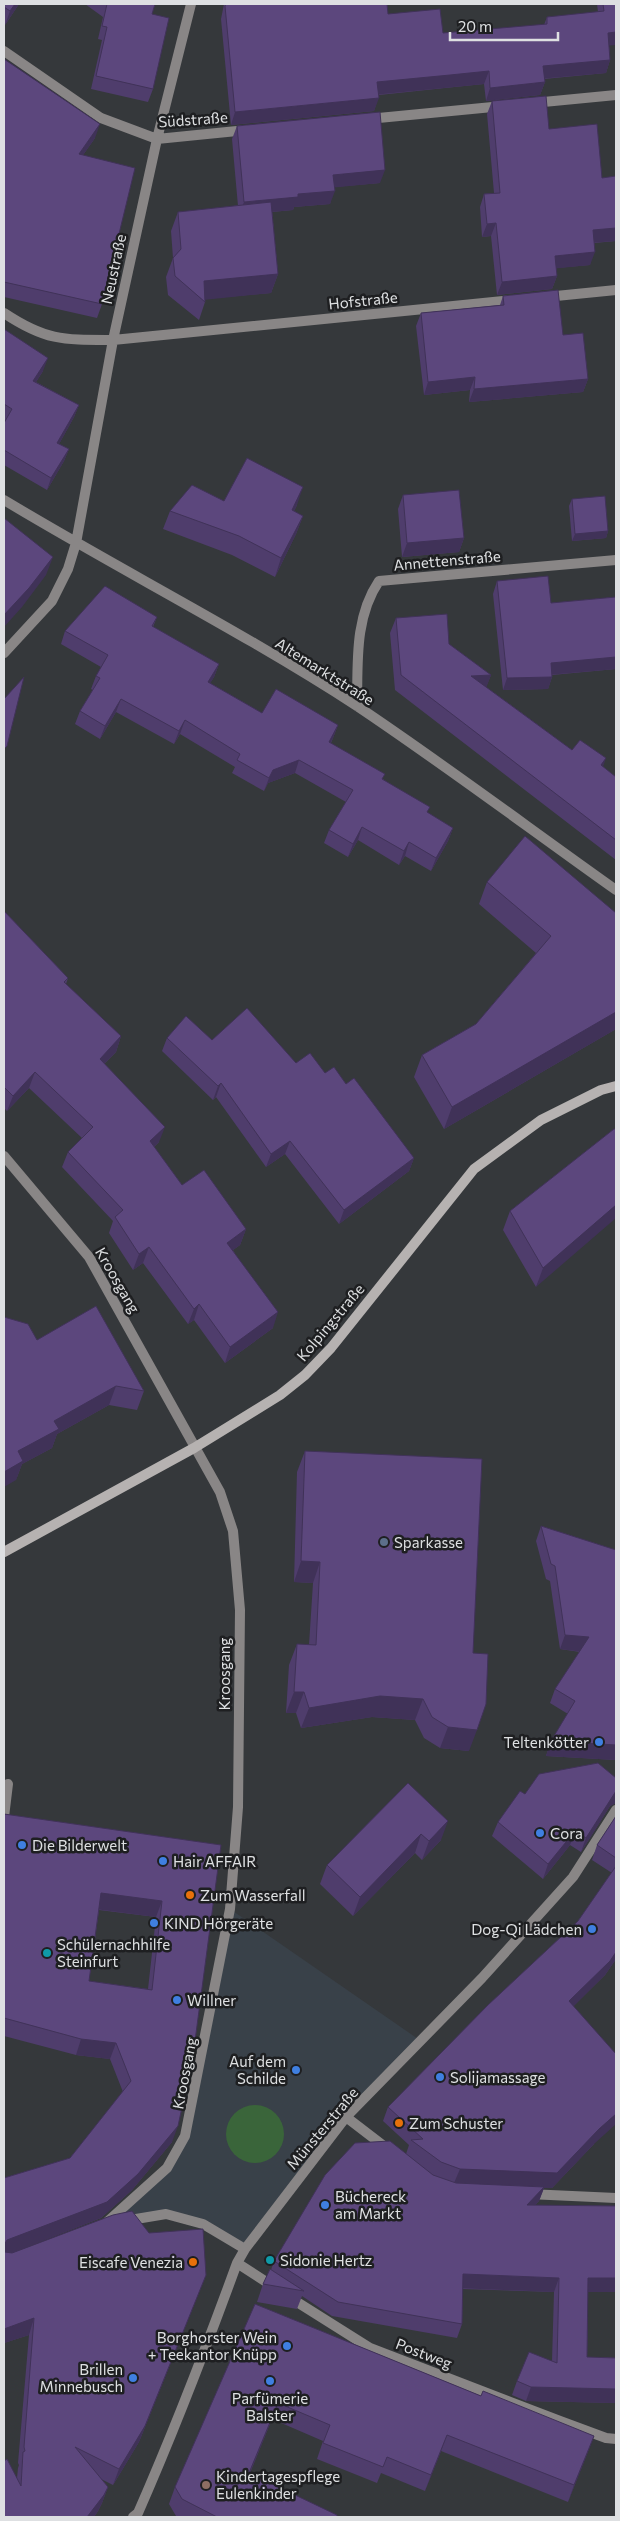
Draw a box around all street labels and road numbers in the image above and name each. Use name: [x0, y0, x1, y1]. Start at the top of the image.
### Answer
street label: Südstraße: [158, 108, 228, 130]
street label: Neustraße: [97, 232, 129, 306]
street label: Hofstraße: [328, 287, 399, 313]
street label: Annettenstraße: [393, 546, 501, 574]
street label: Altemarktstraße: [272, 633, 378, 709]
street label: Kroosgang: [92, 1244, 144, 1316]
street label: Kolpingstraße: [292, 1280, 368, 1364]
street label: Kroosgang: [215, 1638, 233, 1711]
street label: Kroosgang: [168, 2035, 200, 2111]
street label: Münsterstraße: [283, 2083, 362, 2173]
street label: Postweg: [393, 2334, 455, 2372]

